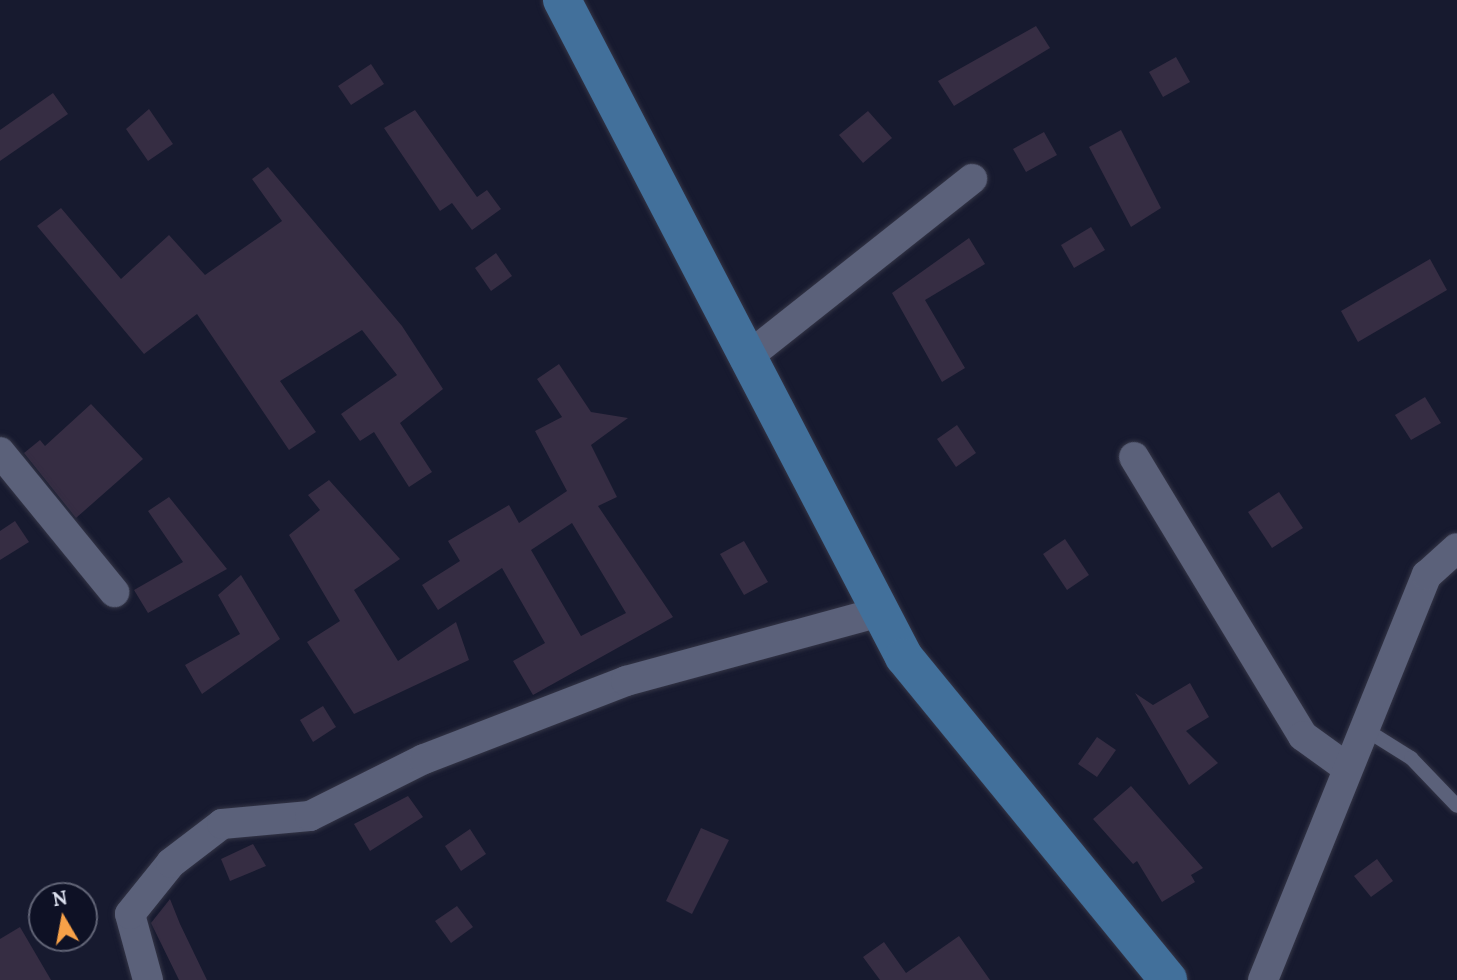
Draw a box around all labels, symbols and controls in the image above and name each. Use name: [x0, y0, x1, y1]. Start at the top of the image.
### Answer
north arrow: [28, 882, 98, 952]
text: N: [50, 885, 69, 911]

